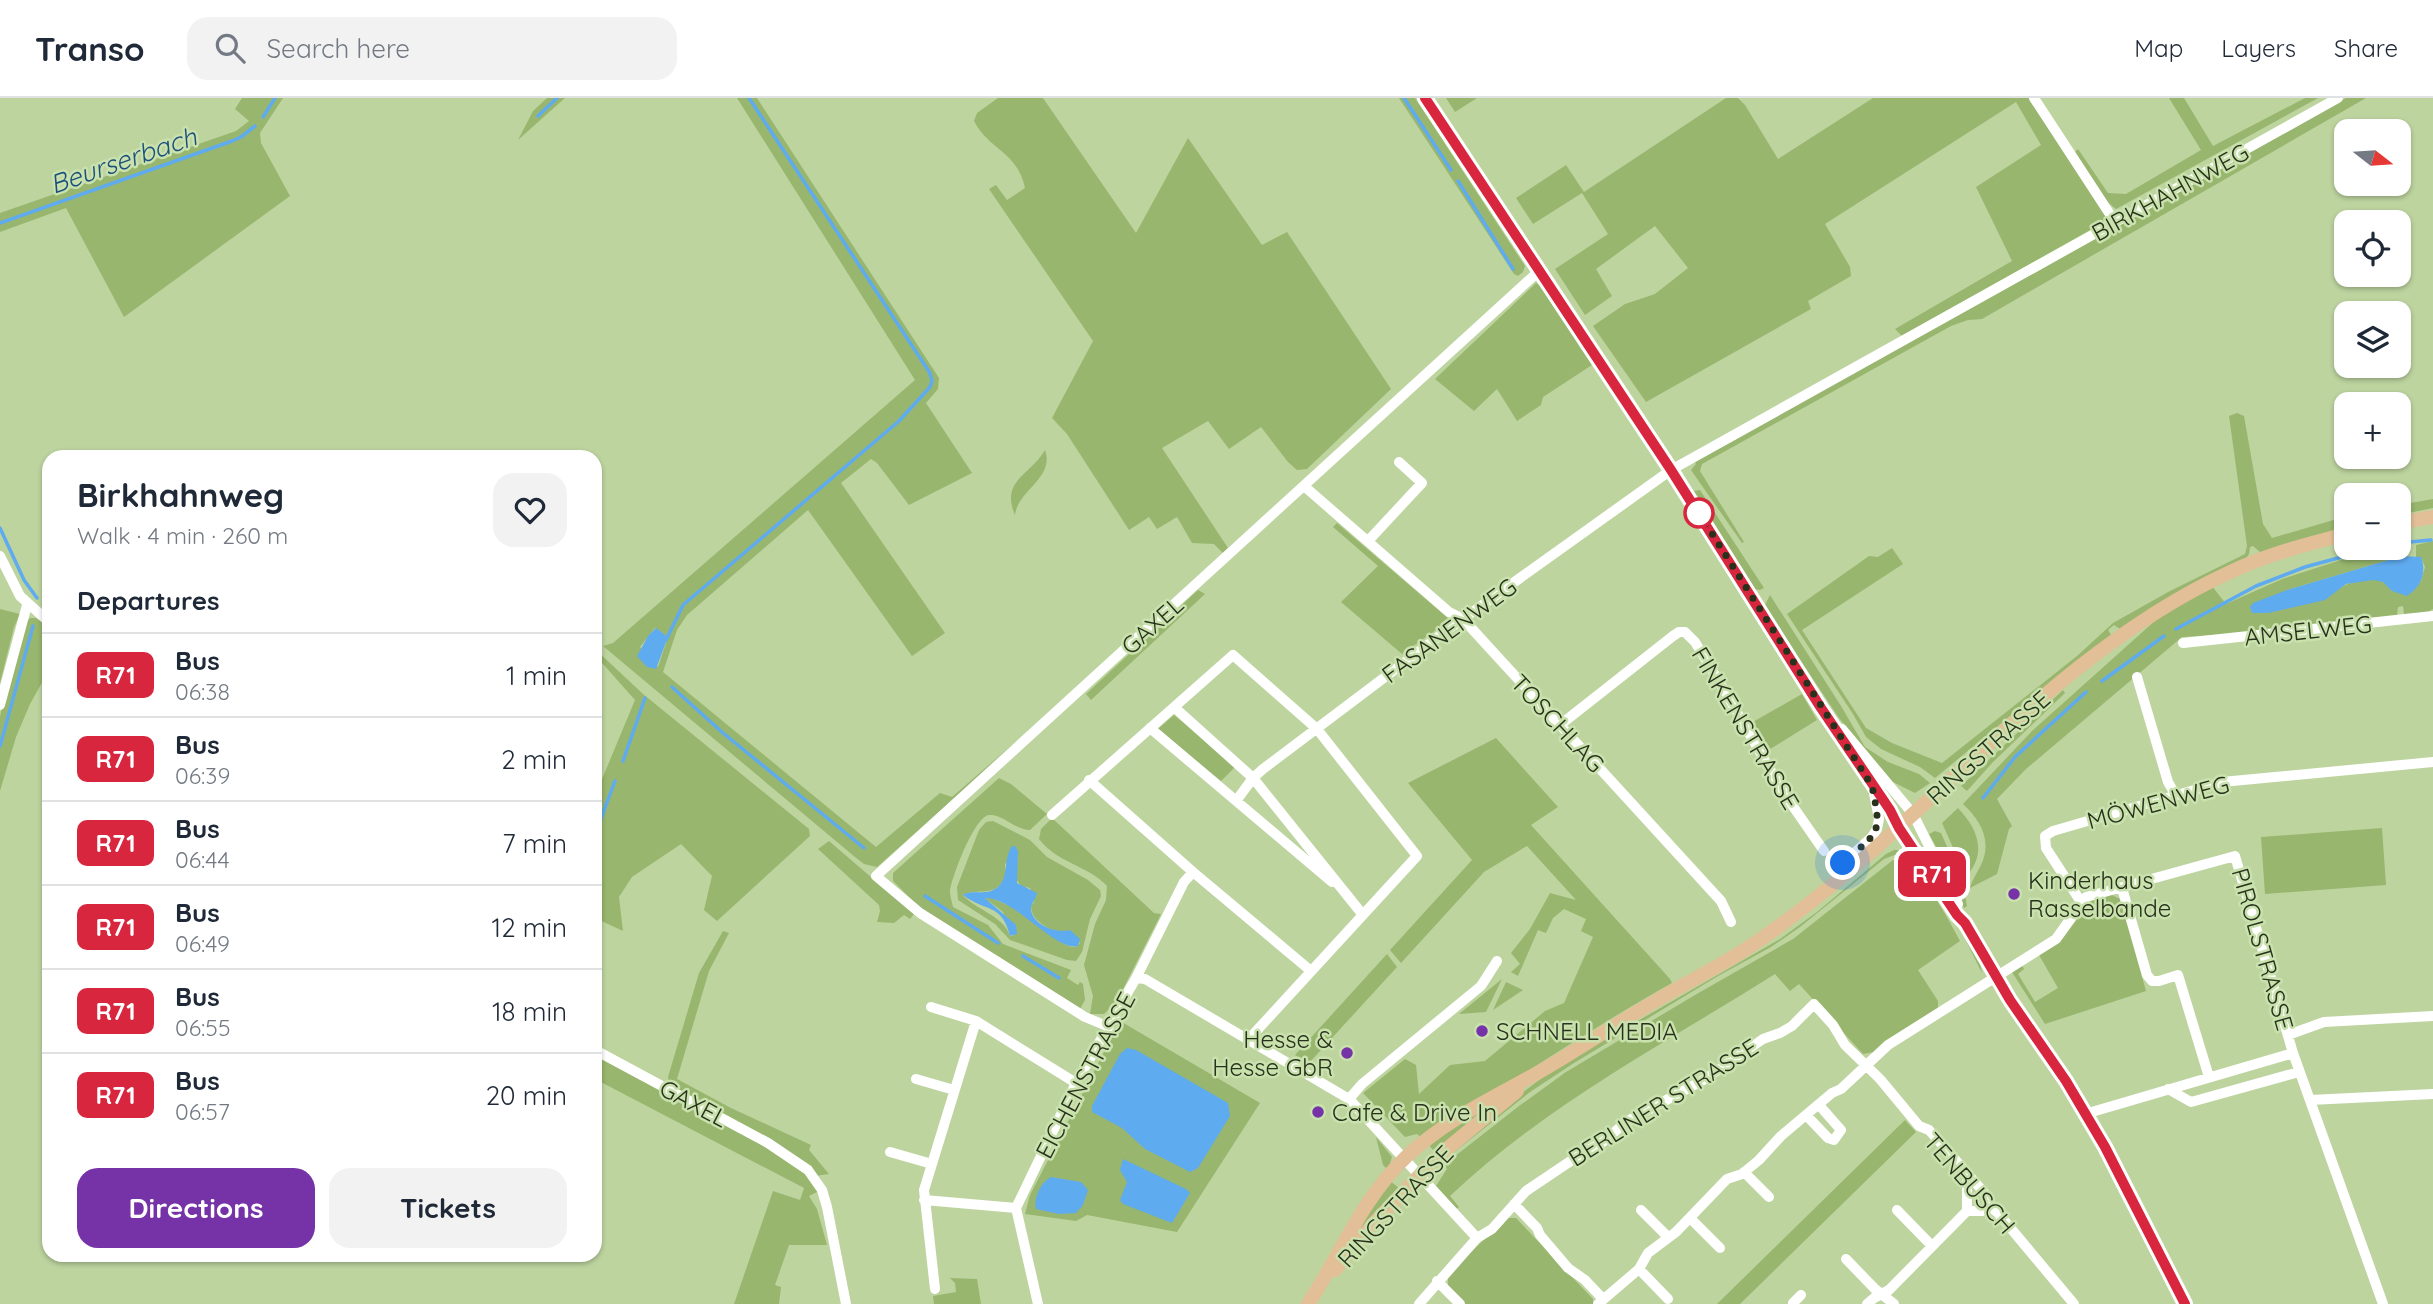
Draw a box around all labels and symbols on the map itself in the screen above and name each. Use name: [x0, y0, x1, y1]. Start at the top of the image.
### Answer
water label: Beurserbach: [45, 119, 202, 201]
north arrow: [2334, 119, 2412, 196]
street label: BIRKHAHNWEG: [2086, 136, 2254, 248]
unlabelled marker: [1684, 498, 1714, 528]
street label: FASANENWEG: [1376, 571, 1522, 689]
street label: GAXEL: [1115, 589, 1189, 661]
street label: AMSELWEG: [2243, 608, 2373, 652]
street label: FINKENSTRASSE: [1686, 641, 1806, 815]
street label: TOSCHLAG: [1505, 668, 1611, 778]
street label: RINGSTRASSE: [1920, 684, 2056, 810]
street label: MÖWENWEG: [2084, 769, 2232, 835]
your location: [1825, 845, 1860, 880]
line badge: R71: [1892, 851, 1972, 897]
street label: PIROLSTRASSE: [2225, 864, 2301, 1034]
place label: Kinderhaus Rasselbande: [2028, 865, 2171, 923]
marker: Kinderhaus Rasselbande: [2006, 886, 2022, 902]
street label: EICHENSTRASSE: [1029, 987, 1141, 1163]
place label: SCHNELL MEDIA: [1496, 1016, 1678, 1046]
marker: SCHNELL MEDIA: [1474, 1023, 1490, 1039]
place label: Hesse & Hesse GbR: [1212, 1024, 1333, 1082]
street label: BERLINER STRASSE: [1563, 1032, 1763, 1172]
marker: Hesse & Hesse GbR: [1339, 1045, 1355, 1061]
street label: GAXEL: [655, 1073, 734, 1134]
place label: Cafe & Drive In: [1332, 1097, 1497, 1127]
marker: Cafe & Drive In: [1310, 1104, 1326, 1120]
street label: TENBUSCH: [1918, 1126, 2022, 1240]
street label: RINGSTRASSE: [1331, 1139, 1459, 1273]

